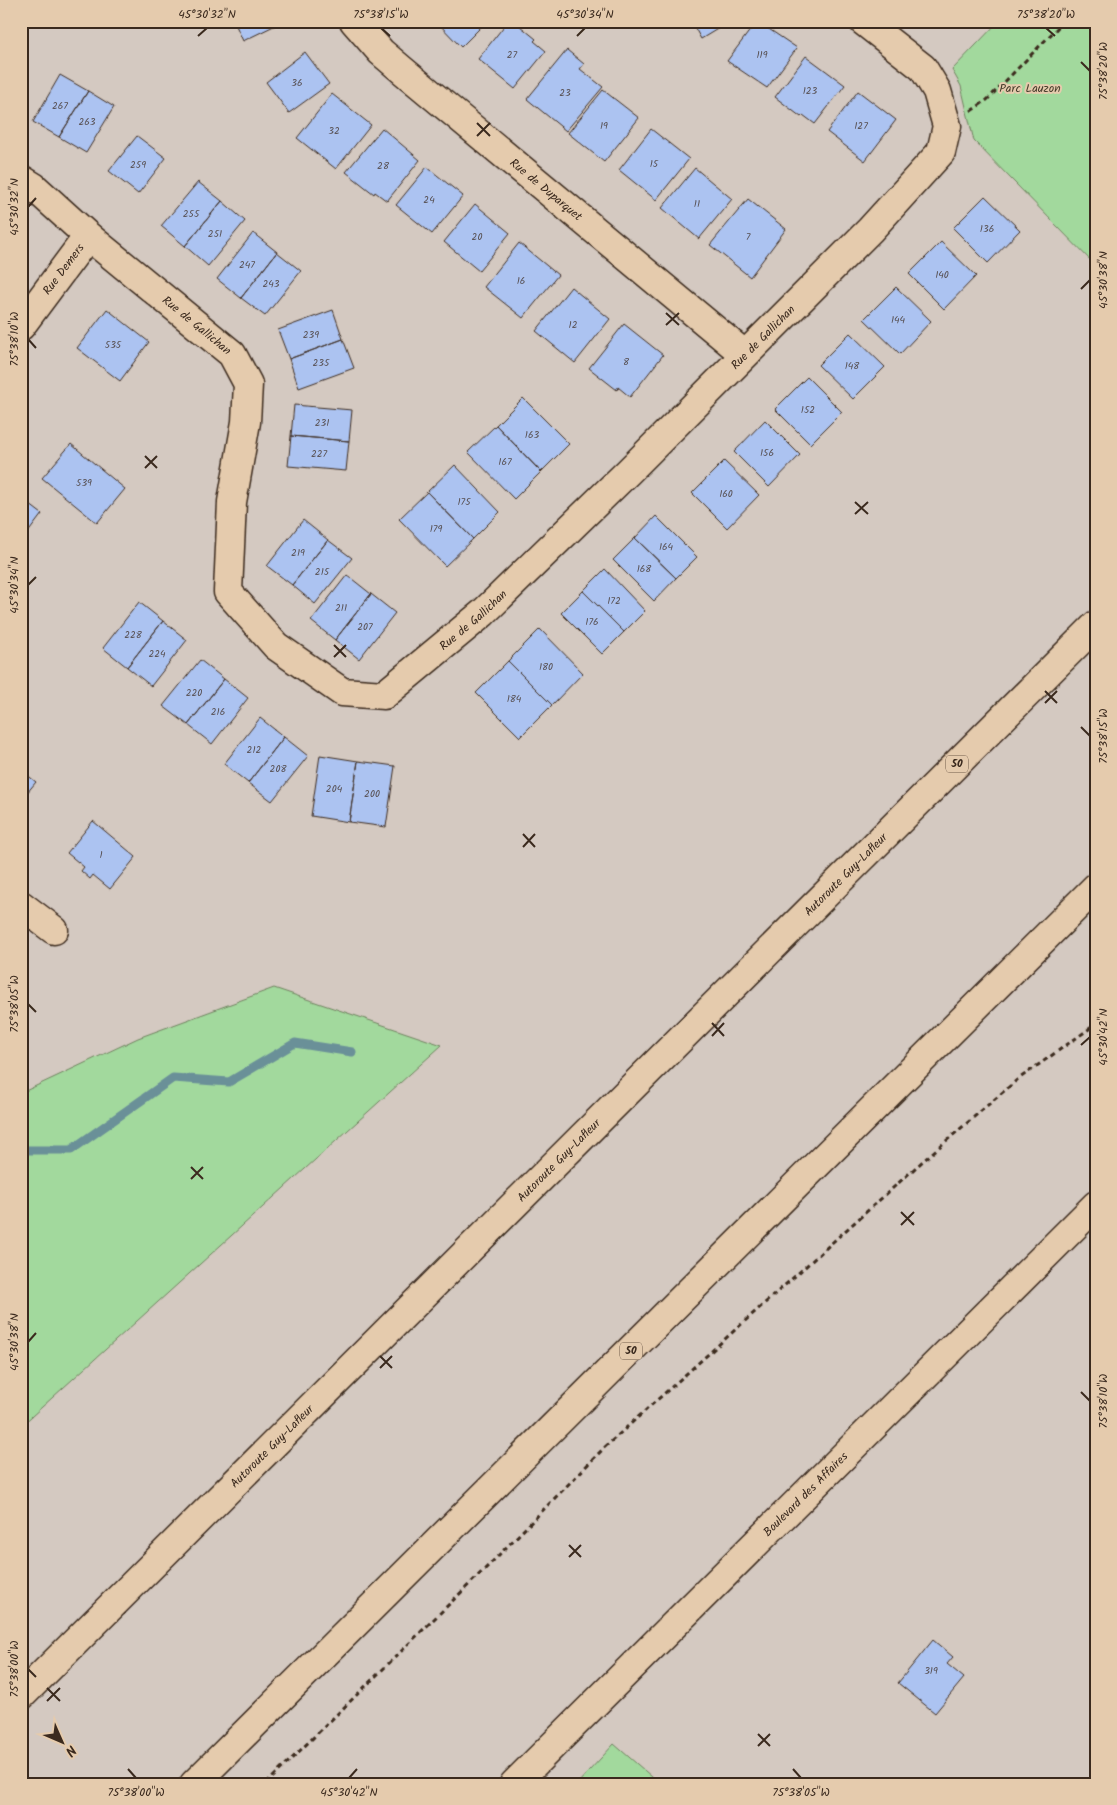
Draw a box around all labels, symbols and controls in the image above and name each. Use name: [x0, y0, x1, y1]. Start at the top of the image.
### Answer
text: 45°30'32"N: [178, 5, 236, 24]
text: 75°38'15"W: [353, 5, 409, 24]
text: 45°30'34"N: [556, 5, 614, 24]
text: 75°38'20"W: [1017, 5, 1075, 24]
text: 75°38'20"W: [1094, 42, 1113, 100]
house number: 27: [507, 47, 518, 63]
house number: 119: [756, 47, 768, 63]
house number: 36: [291, 75, 303, 91]
park label: Parc Lauzon: [999, 79, 1061, 98]
house number: 123: [803, 83, 818, 99]
house number: 23: [559, 85, 571, 101]
house number: 267: [52, 98, 68, 114]
house number: 263: [78, 114, 96, 130]
house number: 19: [600, 118, 608, 134]
house number: 127: [854, 118, 868, 134]
house number: 32: [328, 123, 340, 139]
street label: Rue de Duparquet: [506, 154, 587, 226]
house number: 15: [650, 156, 659, 172]
house number: 259: [130, 157, 146, 173]
house number: 28: [377, 158, 390, 174]
text: 45°30'32"N: [5, 178, 24, 236]
house number: 24: [423, 192, 435, 208]
house number: 11: [694, 196, 700, 212]
house number: 255: [183, 206, 200, 222]
house number: 136: [980, 221, 994, 237]
house number: 251: [208, 226, 222, 242]
house number: 20: [472, 229, 482, 245]
house number: 7: [746, 229, 751, 245]
street label: Rue Demers: [38, 239, 89, 299]
text: 45°30'38"N: [1094, 251, 1113, 309]
house number: 247: [239, 257, 255, 273]
house number: 140: [935, 267, 949, 283]
house number: 16: [517, 273, 525, 289]
house number: 243: [262, 276, 280, 292]
street label: Rue de Gallichan: [158, 291, 236, 359]
street label: Rue de Gallichan: [726, 300, 800, 374]
text: 75°38'10"W: [5, 312, 24, 366]
house number: 144: [891, 312, 906, 328]
house number: 12: [569, 317, 578, 333]
house number: 239: [303, 327, 319, 343]
house number: 535: [105, 337, 122, 353]
house number: 8: [623, 354, 630, 370]
house number: 235: [313, 355, 330, 371]
house number: 148: [845, 358, 860, 374]
house number: 152: [801, 402, 815, 418]
house number: 231: [315, 415, 329, 431]
house number: 163: [525, 427, 539, 443]
house number: 156: [760, 445, 774, 461]
house number: 227: [311, 446, 328, 462]
house number: 167: [498, 454, 512, 470]
house number: 539: [76, 475, 92, 491]
house number: 160: [719, 486, 733, 502]
house number: 175: [457, 494, 471, 510]
house number: 179: [430, 521, 442, 537]
house number: 164: [659, 539, 674, 555]
house number: 219: [291, 545, 305, 561]
text: 45°30'34"N: [5, 556, 24, 614]
house number: 168: [637, 561, 652, 577]
house number: 215: [315, 564, 330, 580]
street label: Rue de Gallichan: [435, 585, 511, 655]
house number: 172: [607, 593, 621, 609]
house number: 211: [335, 600, 347, 616]
house number: 176: [585, 614, 599, 630]
house number: 207: [357, 619, 373, 635]
house number: 228: [124, 627, 143, 643]
house number: 224: [148, 646, 166, 662]
house number: 180: [539, 659, 553, 675]
house number: 220: [186, 685, 202, 701]
house number: 184: [507, 691, 522, 707]
house number: 216: [211, 704, 225, 720]
text: 75°38'15"W: [1094, 708, 1113, 764]
house number: 212: [247, 742, 262, 758]
road number: 50: [946, 756, 968, 772]
house number: 208: [270, 761, 287, 777]
house number: 204: [326, 781, 343, 797]
house number: 200: [364, 786, 380, 802]
street label: Autoroute Guy-Lafleur: [799, 828, 893, 921]
house number: 1: [99, 847, 103, 863]
text: 75°38'05"W: [5, 975, 24, 1033]
text: 45°30'42"N: [1094, 1008, 1113, 1066]
street label: Autoroute Guy-Lafleur: [513, 1114, 606, 1206]
text: 45°30'38"N: [5, 1313, 24, 1371]
road number: 50: [620, 1342, 642, 1360]
text: 75°38'10"W: [1094, 1374, 1113, 1428]
street label: Autoroute Guy-Lafleur: [226, 1399, 319, 1492]
street label: Boulevard des Affaires: [758, 1447, 852, 1541]
text: 75°38'00"W: [5, 1640, 24, 1698]
house number: 319: [924, 1663, 938, 1679]
north arrow: [38, 1718, 88, 1768]
text: N: [59, 1740, 81, 1762]
text: 75°38'00"W: [107, 1783, 165, 1802]
text: 45°30'42"N: [320, 1783, 378, 1802]
text: 75°38'05"W: [772, 1783, 830, 1802]

